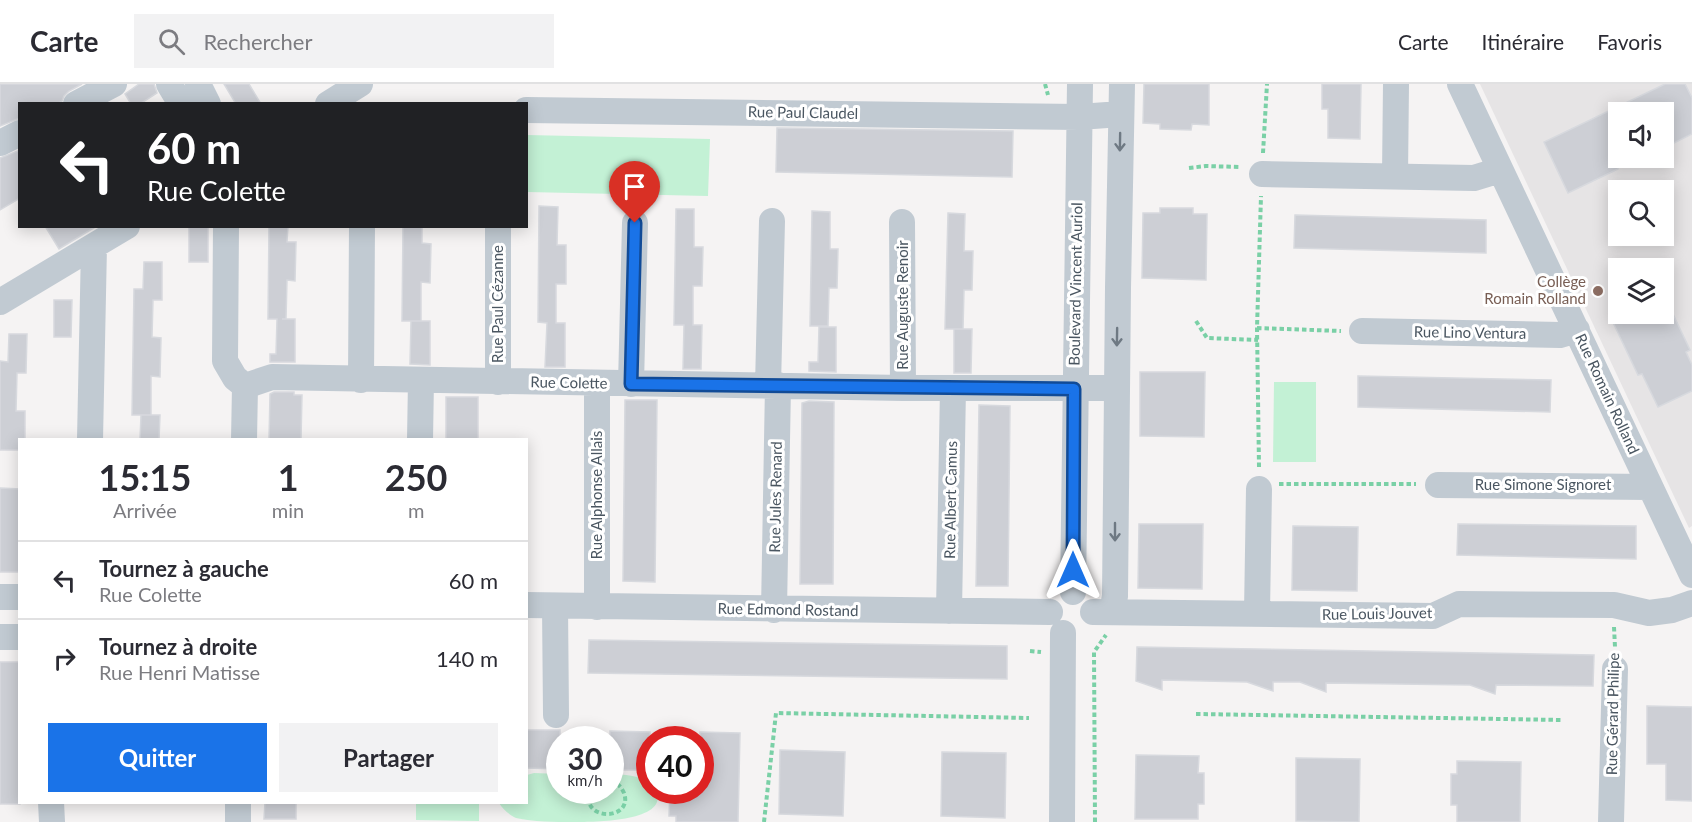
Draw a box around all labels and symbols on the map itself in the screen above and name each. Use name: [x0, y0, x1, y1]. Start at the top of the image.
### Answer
street label: Rue Paul Claudel: [748, 102, 858, 122]
one-way arrow: [1114, 132, 1126, 152]
pin: [609, 161, 660, 223]
street label: Boulevard Vincent Auriol: [1065, 202, 1085, 366]
street label: Rue Auguste Renoir: [893, 240, 911, 370]
street label: Rue Paul Cézanne: [488, 245, 506, 363]
place label: Collège Romain Rolland: [1484, 272, 1586, 307]
marker: Collège Romain Rolland: [1591, 284, 1605, 298]
street label: Rue Lino Ventura: [1414, 322, 1526, 342]
one-way arrow: [1111, 327, 1123, 347]
street label: Rue Romain Rolland: [1572, 330, 1644, 457]
street label: Rue Colette: [530, 372, 608, 392]
street label: Rue Alphonse Allais: [587, 431, 605, 559]
street label: Rue Jules Renard: [765, 441, 785, 553]
street label: Rue Albert Camus: [940, 441, 960, 559]
street label: Rue Simone Signoret: [1475, 475, 1612, 493]
one-way arrow: [1110, 522, 1121, 542]
position arrow: [1041, 538, 1105, 602]
street label: Rue Edmond Rostand: [717, 599, 859, 619]
street label: Rue Louis Jouvet: [1322, 603, 1433, 623]
street label: Rue Gérard Philipe: [1602, 652, 1622, 775]
speed limit sign: 40: [636, 726, 714, 804]

